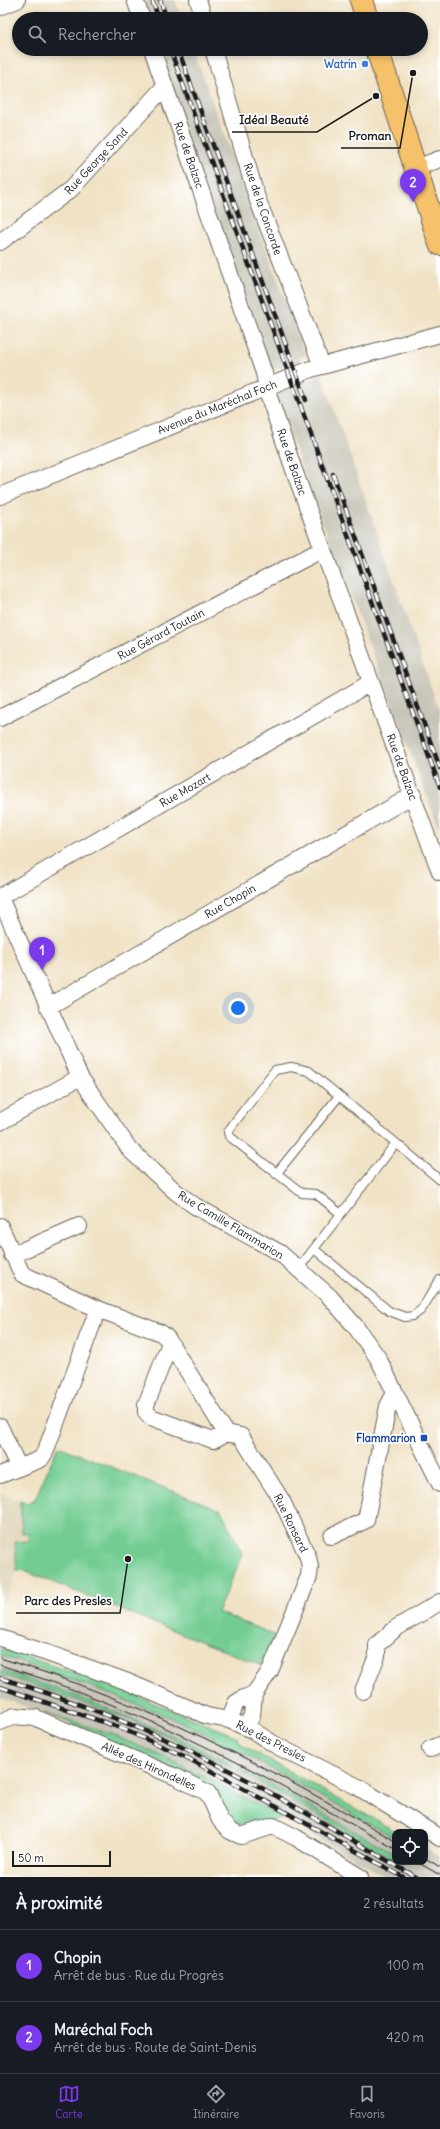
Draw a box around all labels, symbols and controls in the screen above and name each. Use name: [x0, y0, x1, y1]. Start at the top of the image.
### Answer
search box: [12, 12, 428, 56]
icon: search: [26, 23, 48, 45]
text: Rechercher: [58, 25, 136, 44]
place label: Watrin: [324, 57, 358, 71]
marker: Watrin: [360, 59, 370, 69]
callout: Idéal Beauté: [232, 108, 317, 132]
text: Idéal Beauté: [239, 112, 309, 127]
street label: Rue de Balzac: [171, 120, 207, 191]
street label: Rue George Sand: [61, 124, 131, 197]
callout: Proman: [341, 124, 400, 148]
text: Proman: [348, 128, 392, 143]
street label: Rue de la Concorde: [241, 161, 285, 257]
pin: 2: [400, 169, 426, 202]
street label: Avenue du Maréchal Foch: [155, 377, 279, 437]
street label: Rue de Balzac: [274, 427, 310, 498]
street label: Rue Gérard Toutain: [115, 605, 207, 663]
street label: Rue de Balzac: [383, 732, 421, 803]
street label: Rue Mozart: [157, 770, 213, 810]
street label: Rue Chopin: [202, 881, 258, 921]
pin: 1: [29, 937, 55, 970]
your location: [228, 998, 248, 1018]
street label: Rue Camille Flammarion: [176, 1188, 286, 1262]
place label: Flammarion: [356, 1431, 417, 1445]
marker: Flammarion: [419, 1433, 429, 1443]
street label: Rue Ronsard: [271, 1491, 311, 1555]
callout: Parc des Presles: [16, 1589, 120, 1613]
text: Parc des Presles: [24, 1593, 112, 1608]
street label: Rue des Presles: [234, 1717, 308, 1765]
street label: Allée des Hirondelles: [100, 1739, 198, 1793]
map controls: [392, 1829, 428, 1865]
button: locate: [392, 1829, 428, 1865]
scale bar: [12, 1849, 111, 1868]
text: 50 m: [18, 1851, 44, 1865]
text: À proximité: [16, 1892, 102, 1914]
text: 2 résultats: [363, 1895, 424, 1912]
text: Chopin: [54, 1948, 102, 1967]
text: 1: [26, 1957, 32, 1974]
text: 100 m: [387, 1957, 424, 1974]
text: Arrêt de bus · Rue du Progrès: [54, 1967, 224, 1984]
text: Maréchal Foch: [54, 2020, 153, 2039]
text: 2: [25, 2029, 33, 2046]
text: 420 m: [386, 2029, 424, 2046]
text: Arrêt de bus · Route de Saint-Denis: [54, 2039, 257, 2056]
tab: Carte: [55, 2083, 83, 2121]
tab: Itinéraire: [193, 2083, 239, 2121]
tab: Favoris: [349, 2083, 385, 2121]

